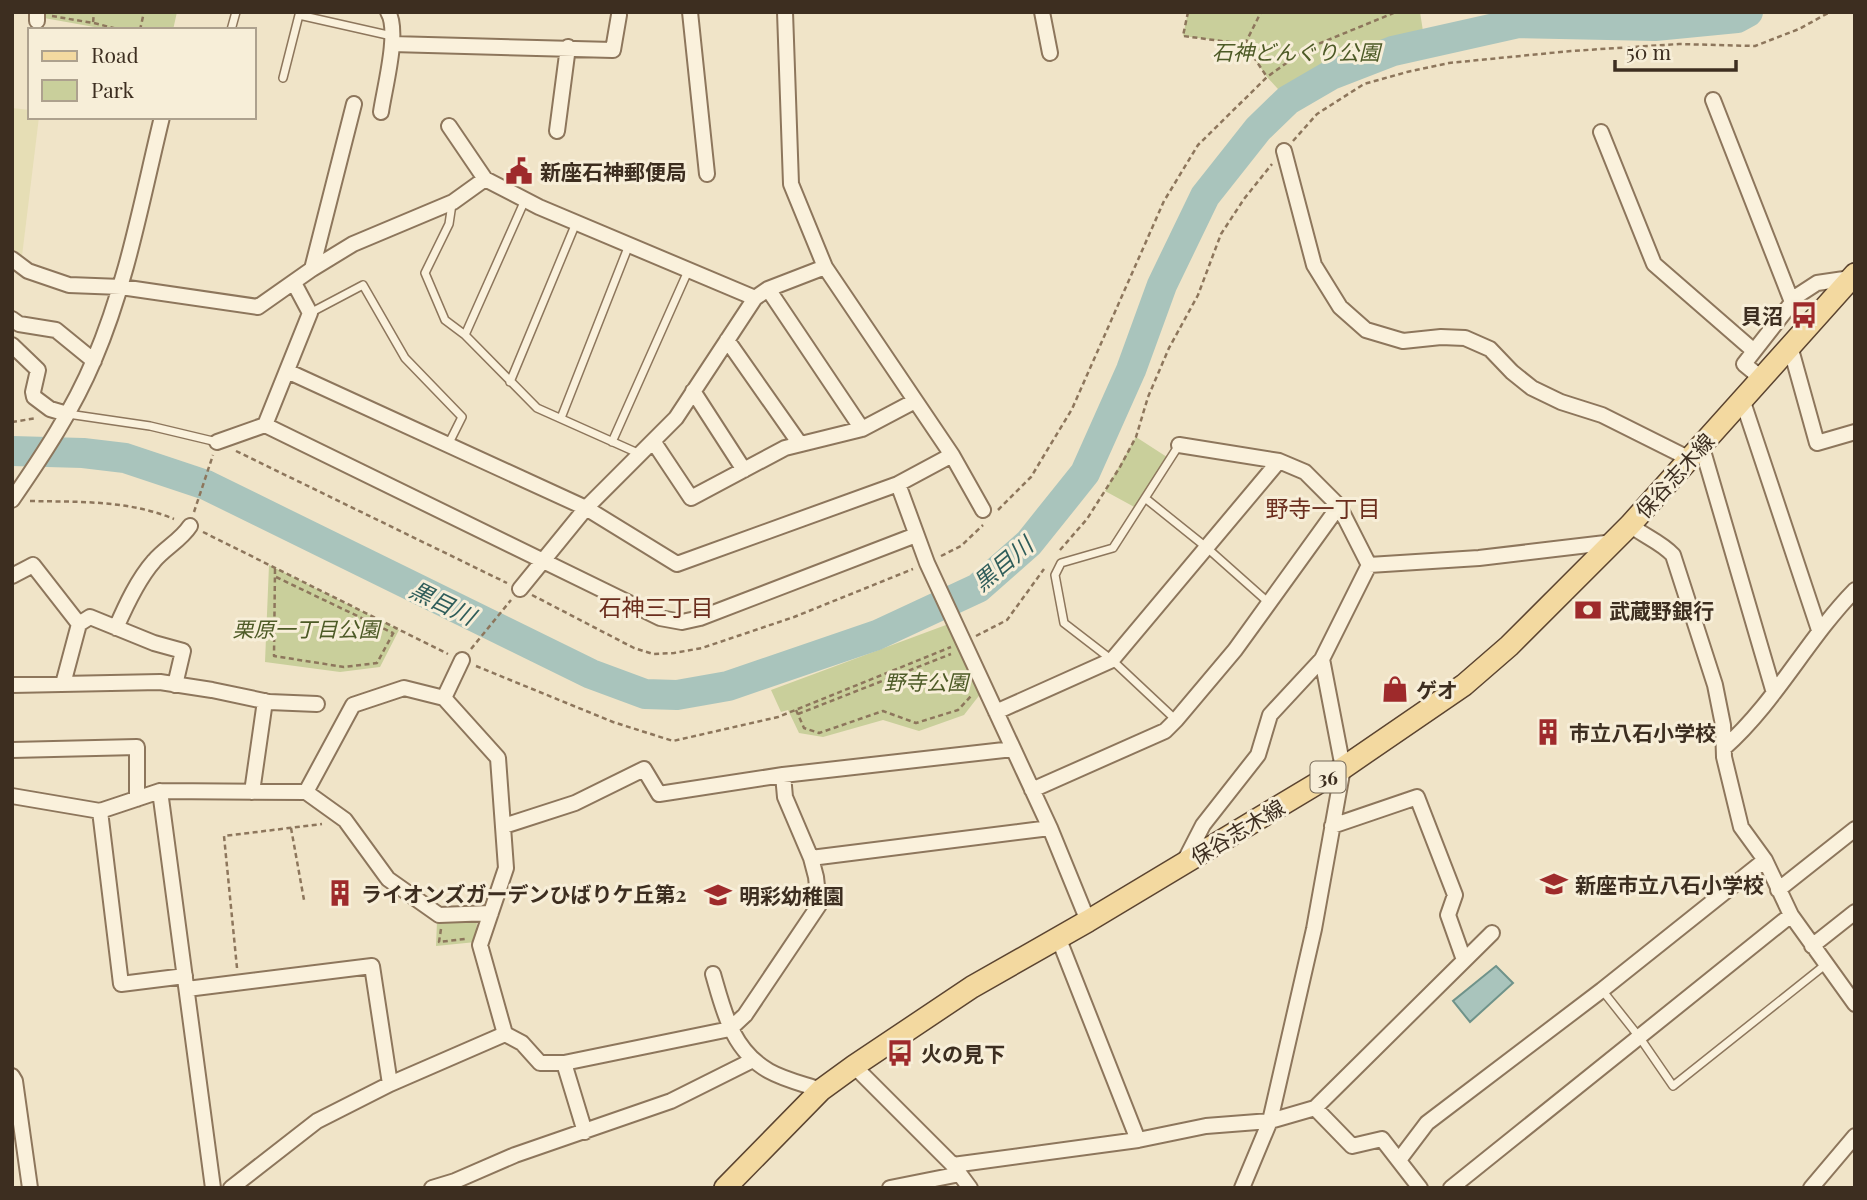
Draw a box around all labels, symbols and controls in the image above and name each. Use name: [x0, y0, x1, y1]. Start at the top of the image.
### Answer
legend: [28, 28, 256, 119]
scale bar: [1615, 28, 1736, 72]
park label: 石神どんぐり公園: [1212, 37, 1383, 65]
text: 50 m: [1626, 37, 1672, 65]
text: Road: [91, 40, 139, 68]
text: Park: [91, 75, 135, 103]
public building icon: 新座石神郵便局: [504, 156, 534, 186]
place label: 新座石神郵便局: [540, 157, 687, 185]
bus stop icon: 貝沼: [1789, 300, 1819, 330]
place label: 貝沼: [1741, 301, 1783, 329]
street label: 保谷志木線: [1628, 427, 1720, 523]
district label: 野寺一丁目: [1266, 492, 1381, 523]
water label: 黒目川: [966, 527, 1041, 597]
water label: 黒目川: [405, 573, 483, 632]
district label: 石神三丁目: [599, 591, 714, 622]
bank icon: 武蔵野銀行: [1573, 595, 1603, 625]
place label: 武蔵野銀行: [1609, 596, 1714, 624]
park label: 栗原一丁目公園: [233, 614, 382, 642]
park label: 野寺公園: [884, 667, 971, 695]
shop icon: ゲオ: [1380, 674, 1410, 704]
place label: ゲオ: [1416, 675, 1458, 703]
building icon: 市立八石小学校: [1533, 717, 1563, 747]
place label: 市立八石小学校: [1569, 718, 1716, 746]
road number: 36: [1310, 762, 1346, 792]
street label: 保谷志木線: [1185, 792, 1289, 870]
school or university icon: 新座市立八石小学校: [1539, 869, 1569, 899]
place label: 新座市立八石小学校: [1575, 870, 1764, 898]
building icon: ライオンズガーデンひばりケ丘第2: [325, 878, 355, 908]
place label: ライオンズガーデンひばりケ丘第2: [361, 879, 687, 907]
school or university icon: 明彩幼稚園: [703, 880, 733, 910]
place label: 明彩幼稚園: [739, 881, 844, 909]
bus stop icon: 火の見下: [885, 1038, 915, 1068]
place label: 火の見下: [921, 1039, 1005, 1067]

